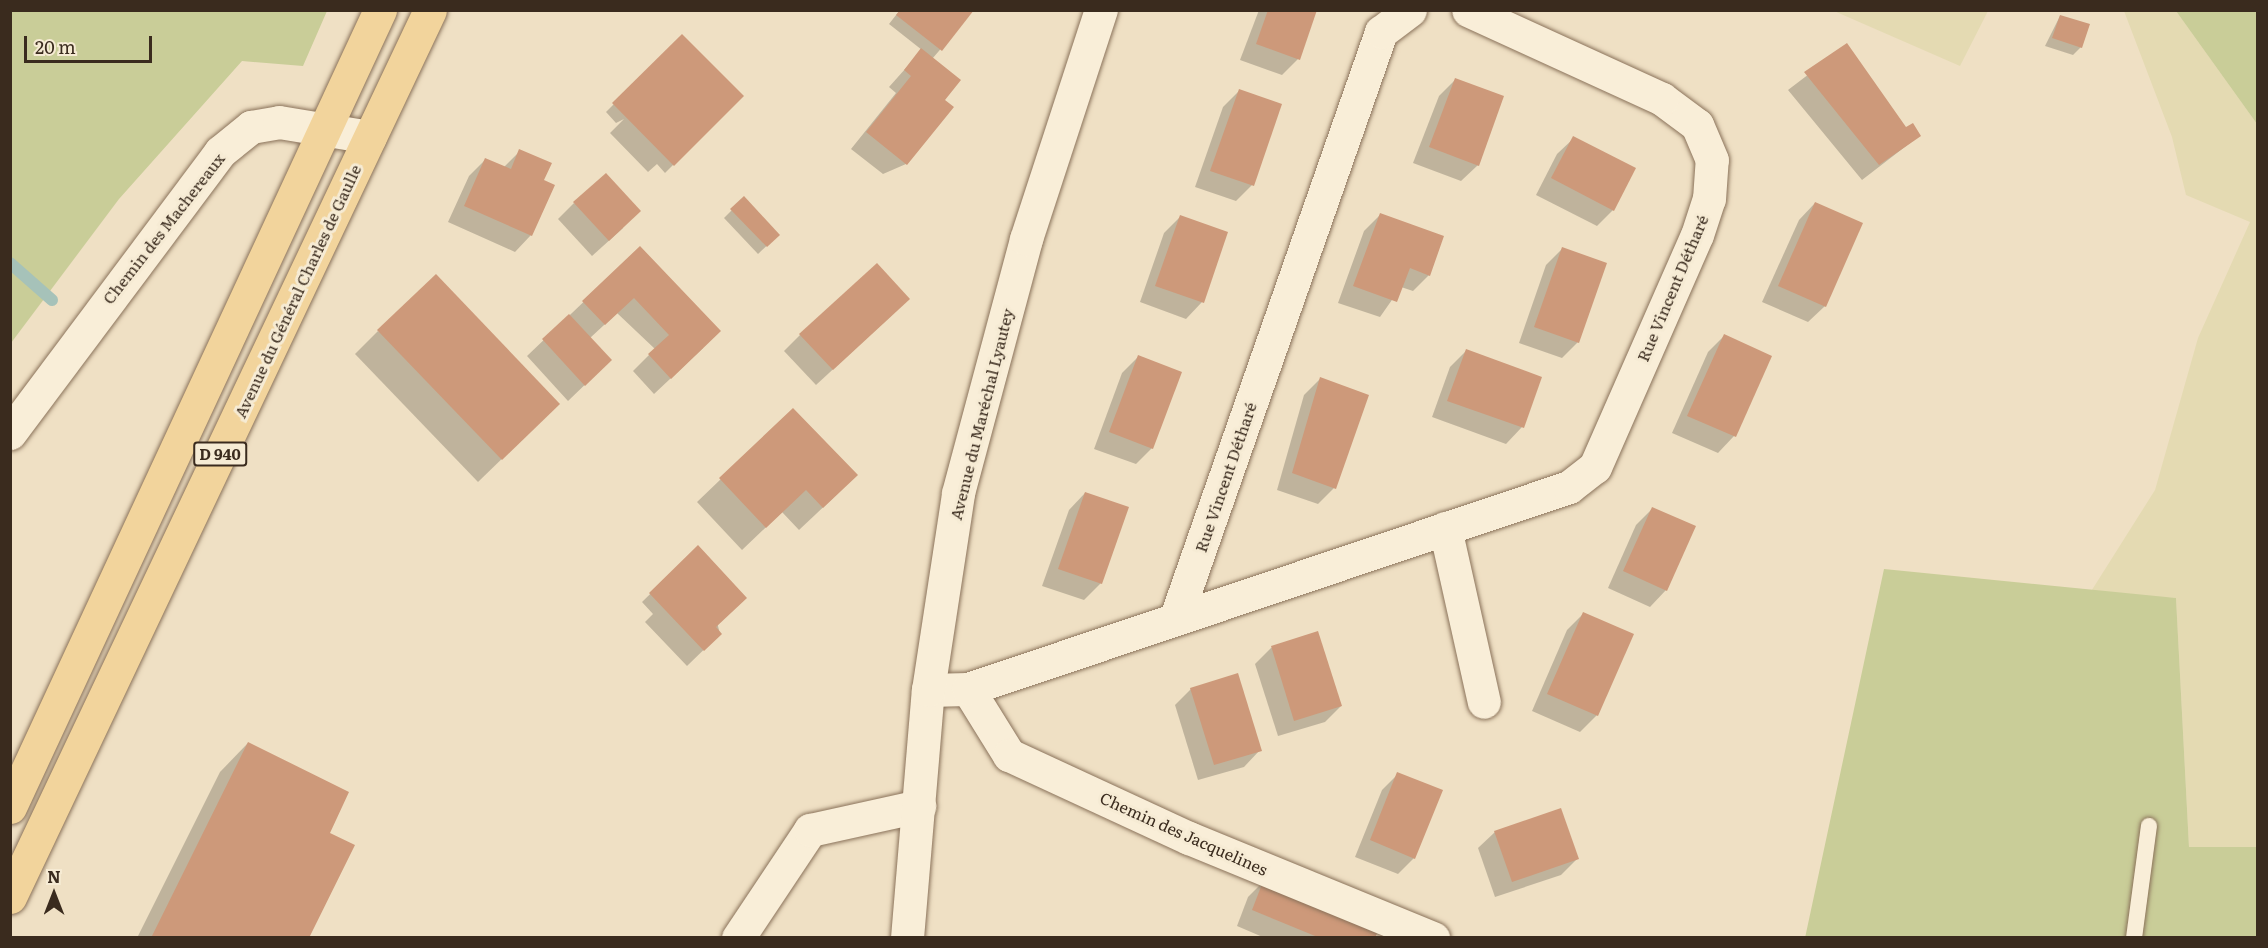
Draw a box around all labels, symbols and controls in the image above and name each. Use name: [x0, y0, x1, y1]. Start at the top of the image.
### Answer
scale bar: [27, 24, 154, 62]
text: 20 m: [35, 33, 76, 60]
street label: Chemin des Machereaux: [98, 149, 228, 307]
street label: Avenue du Général Charles de Gaulle: [230, 161, 364, 421]
street label: Rue Vincent Détharé: [1632, 212, 1712, 364]
street label: Avenue du Maréchal Lyautey: [945, 306, 1017, 522]
street label: Rue Vincent Détharé: [1190, 400, 1260, 554]
road number: D 940: [193, 442, 247, 466]
street label: Chemin des Jacquelines: [1097, 787, 1271, 879]
north arrow: [24, 864, 84, 924]
text: N: [47, 864, 61, 888]

